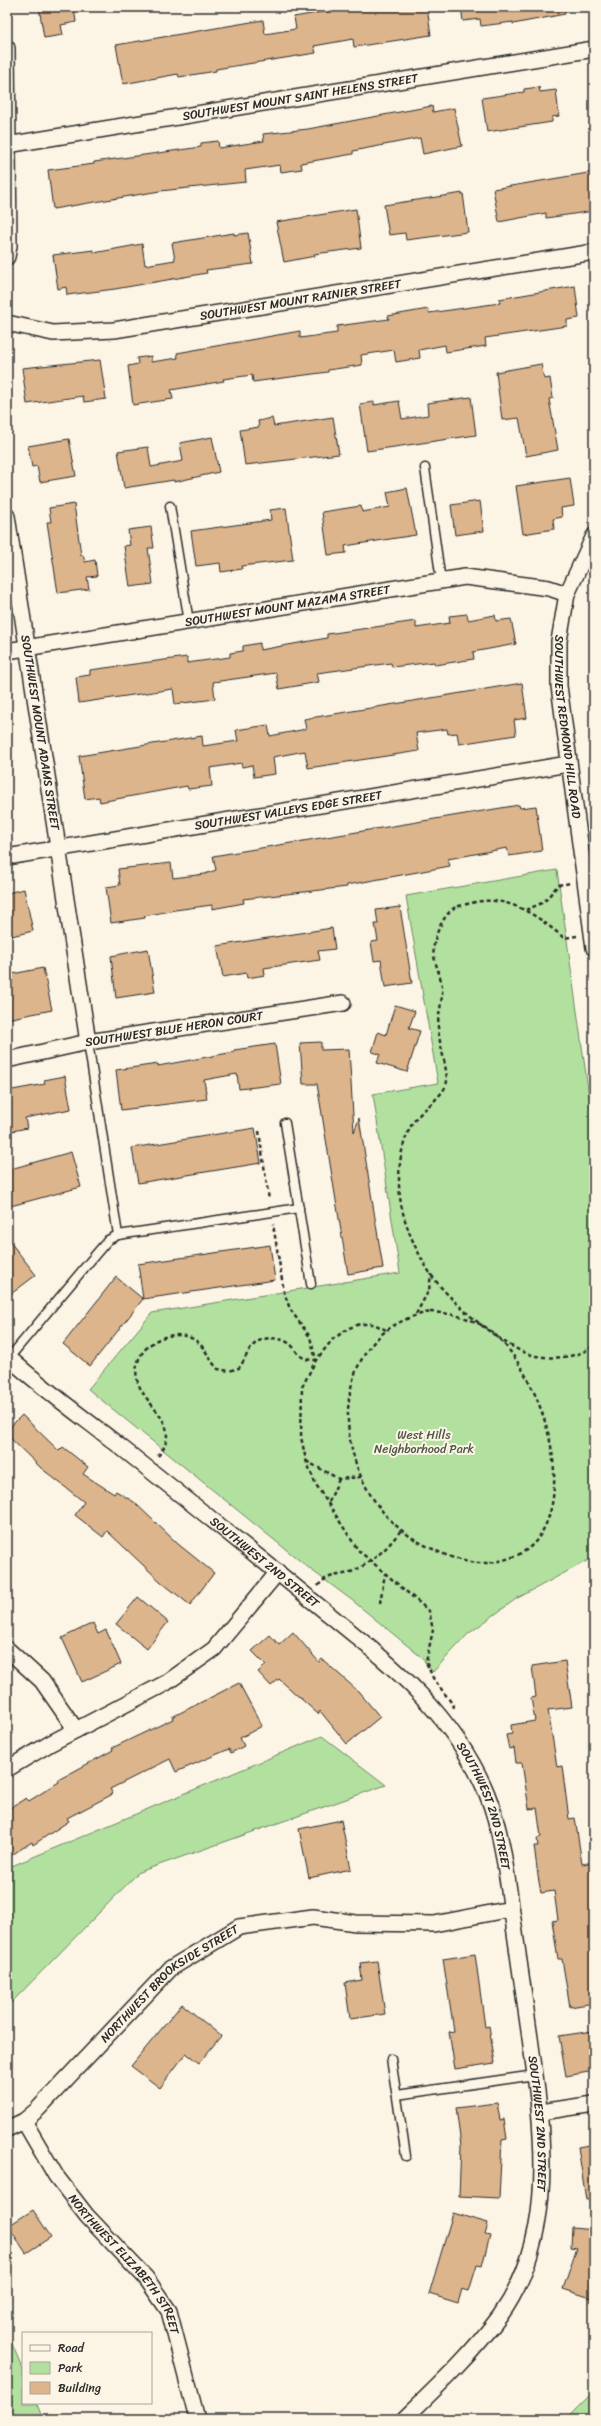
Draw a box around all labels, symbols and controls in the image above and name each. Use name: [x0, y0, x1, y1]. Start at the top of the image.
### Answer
street label: SOUTHWEST MOUNT SAINT HELENS STREET: [181, 67, 420, 127]
street label: SOUTHWEST MOUNT RAINIER STREET: [198, 272, 404, 327]
street label: SOUTHWEST MOUNT MAZAMA STREET: [183, 578, 393, 633]
street label: SOUTHWEST MOUNT ADAMS STREET: [14, 633, 66, 833]
street label: SOUTHWEST REDMOND HILL ROAD: [548, 633, 588, 821]
street label: SOUTHWEST VALLEYS EDGE STREET: [193, 784, 384, 837]
street label: SOUTHWEST BLUE HERON COURT: [84, 1004, 265, 1053]
park label: West Hills Neighborhood Park: [374, 1424, 475, 1460]
street label: SOUTHWEST 2ND STREET: [205, 1511, 325, 1614]
street label: SOUTHWEST 2ND STREET: [450, 1737, 517, 1872]
street label: NORTHWEST BROOKSIDE STREET: [95, 1918, 244, 2048]
street label: SOUTHWEST 2ND STREET: [522, 2054, 553, 2193]
street label: NORTHWEST ELIZABETH STREET: [62, 2189, 186, 2338]
legend: [22, 2332, 152, 2404]
text: Road: [58, 2337, 85, 2359]
text: Park: [58, 2357, 83, 2379]
text: Building: [58, 2377, 101, 2399]

